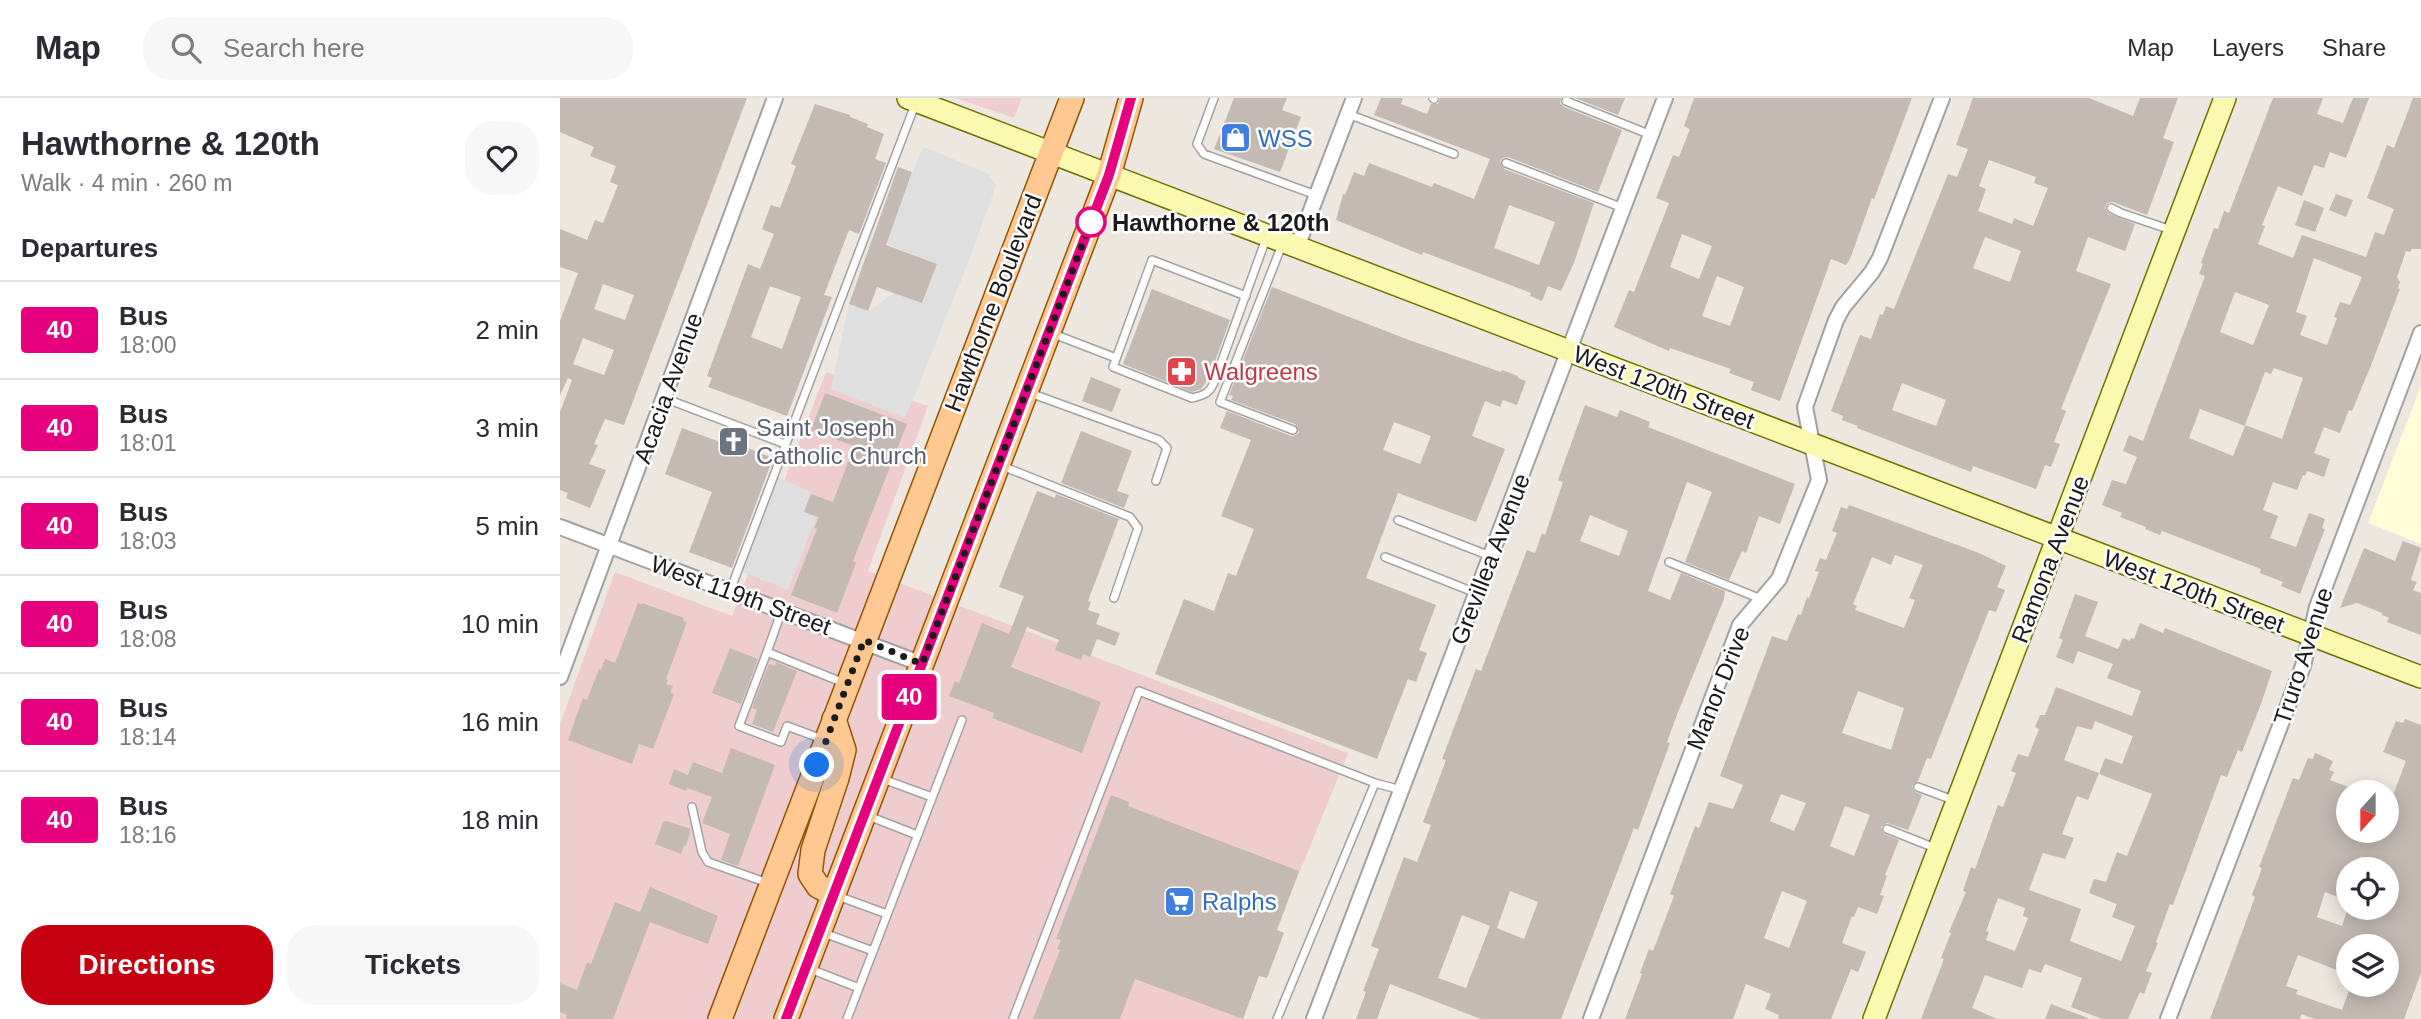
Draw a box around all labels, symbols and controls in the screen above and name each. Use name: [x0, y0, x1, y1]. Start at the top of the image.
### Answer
search box: [143, 17, 633, 80]
text: Map: [35, 29, 101, 66]
icon: search: [167, 29, 205, 67]
text: Search here: [223, 33, 365, 63]
text: Map: [2127, 34, 2174, 61]
text: Layers: [2212, 34, 2284, 61]
text: Share: [2322, 34, 2386, 61]
button: heart: [465, 121, 539, 195]
shop icon: WSS: [1218, 121, 1252, 155]
text: Hawthorne & 120th: [21, 125, 320, 162]
place label: WSS: [1258, 125, 1313, 152]
text: Walk · 4 min · 260 m: [21, 170, 232, 196]
street label: Hawthorne Boulevard: [939, 190, 1047, 416]
marker: Hawthorne & 120th: [1076, 207, 1106, 237]
place label: Hawthorne & 120th: [1112, 209, 1329, 236]
text: Departures: [21, 233, 158, 263]
text: Bus: [119, 301, 168, 331]
street label: Acacia Avenue: [628, 309, 708, 467]
text: 2 min: [475, 315, 539, 345]
text: 40: [46, 316, 73, 343]
text: 18:00: [119, 332, 177, 358]
street label: West 120th Street: [1570, 340, 1759, 434]
pharmacy icon: Walgreens: [1164, 354, 1198, 388]
place label: Walgreens: [1204, 358, 1318, 385]
text: Bus: [119, 399, 168, 429]
text: 3 min: [475, 413, 539, 443]
text: 40: [46, 414, 73, 441]
place label: Saint Joseph Catholic Church: [756, 414, 927, 469]
church icon: Saint Joseph Catholic Church: [716, 424, 750, 458]
text: 18:01: [119, 430, 177, 456]
street label: Grevillea Avenue: [1445, 470, 1535, 648]
street label: Ramona Avenue: [2006, 472, 2094, 646]
text: Bus: [119, 497, 168, 527]
text: 5 min: [475, 511, 539, 541]
text: 40: [46, 512, 73, 539]
text: 18:03: [119, 528, 177, 554]
street label: West 120th Street: [2100, 544, 2289, 638]
street label: West 119th Street: [647, 550, 835, 640]
street label: Truro Avenue: [2268, 584, 2338, 728]
text: Bus: [119, 595, 168, 625]
text: 10 min: [461, 609, 539, 639]
text: 40: [46, 610, 73, 637]
street label: Manor Drive: [1681, 622, 1755, 754]
text: 18:08: [119, 626, 177, 652]
line badge: 40: [878, 674, 940, 720]
text: 40: [896, 683, 922, 710]
text: Bus: [119, 693, 168, 723]
text: 16 min: [461, 707, 539, 737]
text: 40: [46, 708, 73, 735]
text: 18:14: [119, 724, 177, 750]
your location: [799, 747, 834, 782]
north arrow: [2336, 780, 2399, 844]
map controls: [2336, 780, 2399, 997]
text: Bus: [119, 791, 168, 821]
text: 18 min: [461, 805, 539, 835]
text: 40: [46, 806, 73, 833]
text: 18:16: [119, 822, 177, 848]
button: locate: [2336, 857, 2399, 920]
supermarket icon: Ralphs: [1162, 884, 1196, 918]
place label: Ralphs: [1202, 888, 1277, 915]
button: Directions: [21, 925, 273, 1005]
button: Tickets: [287, 925, 539, 1005]
button: layers: [2336, 934, 2399, 997]

